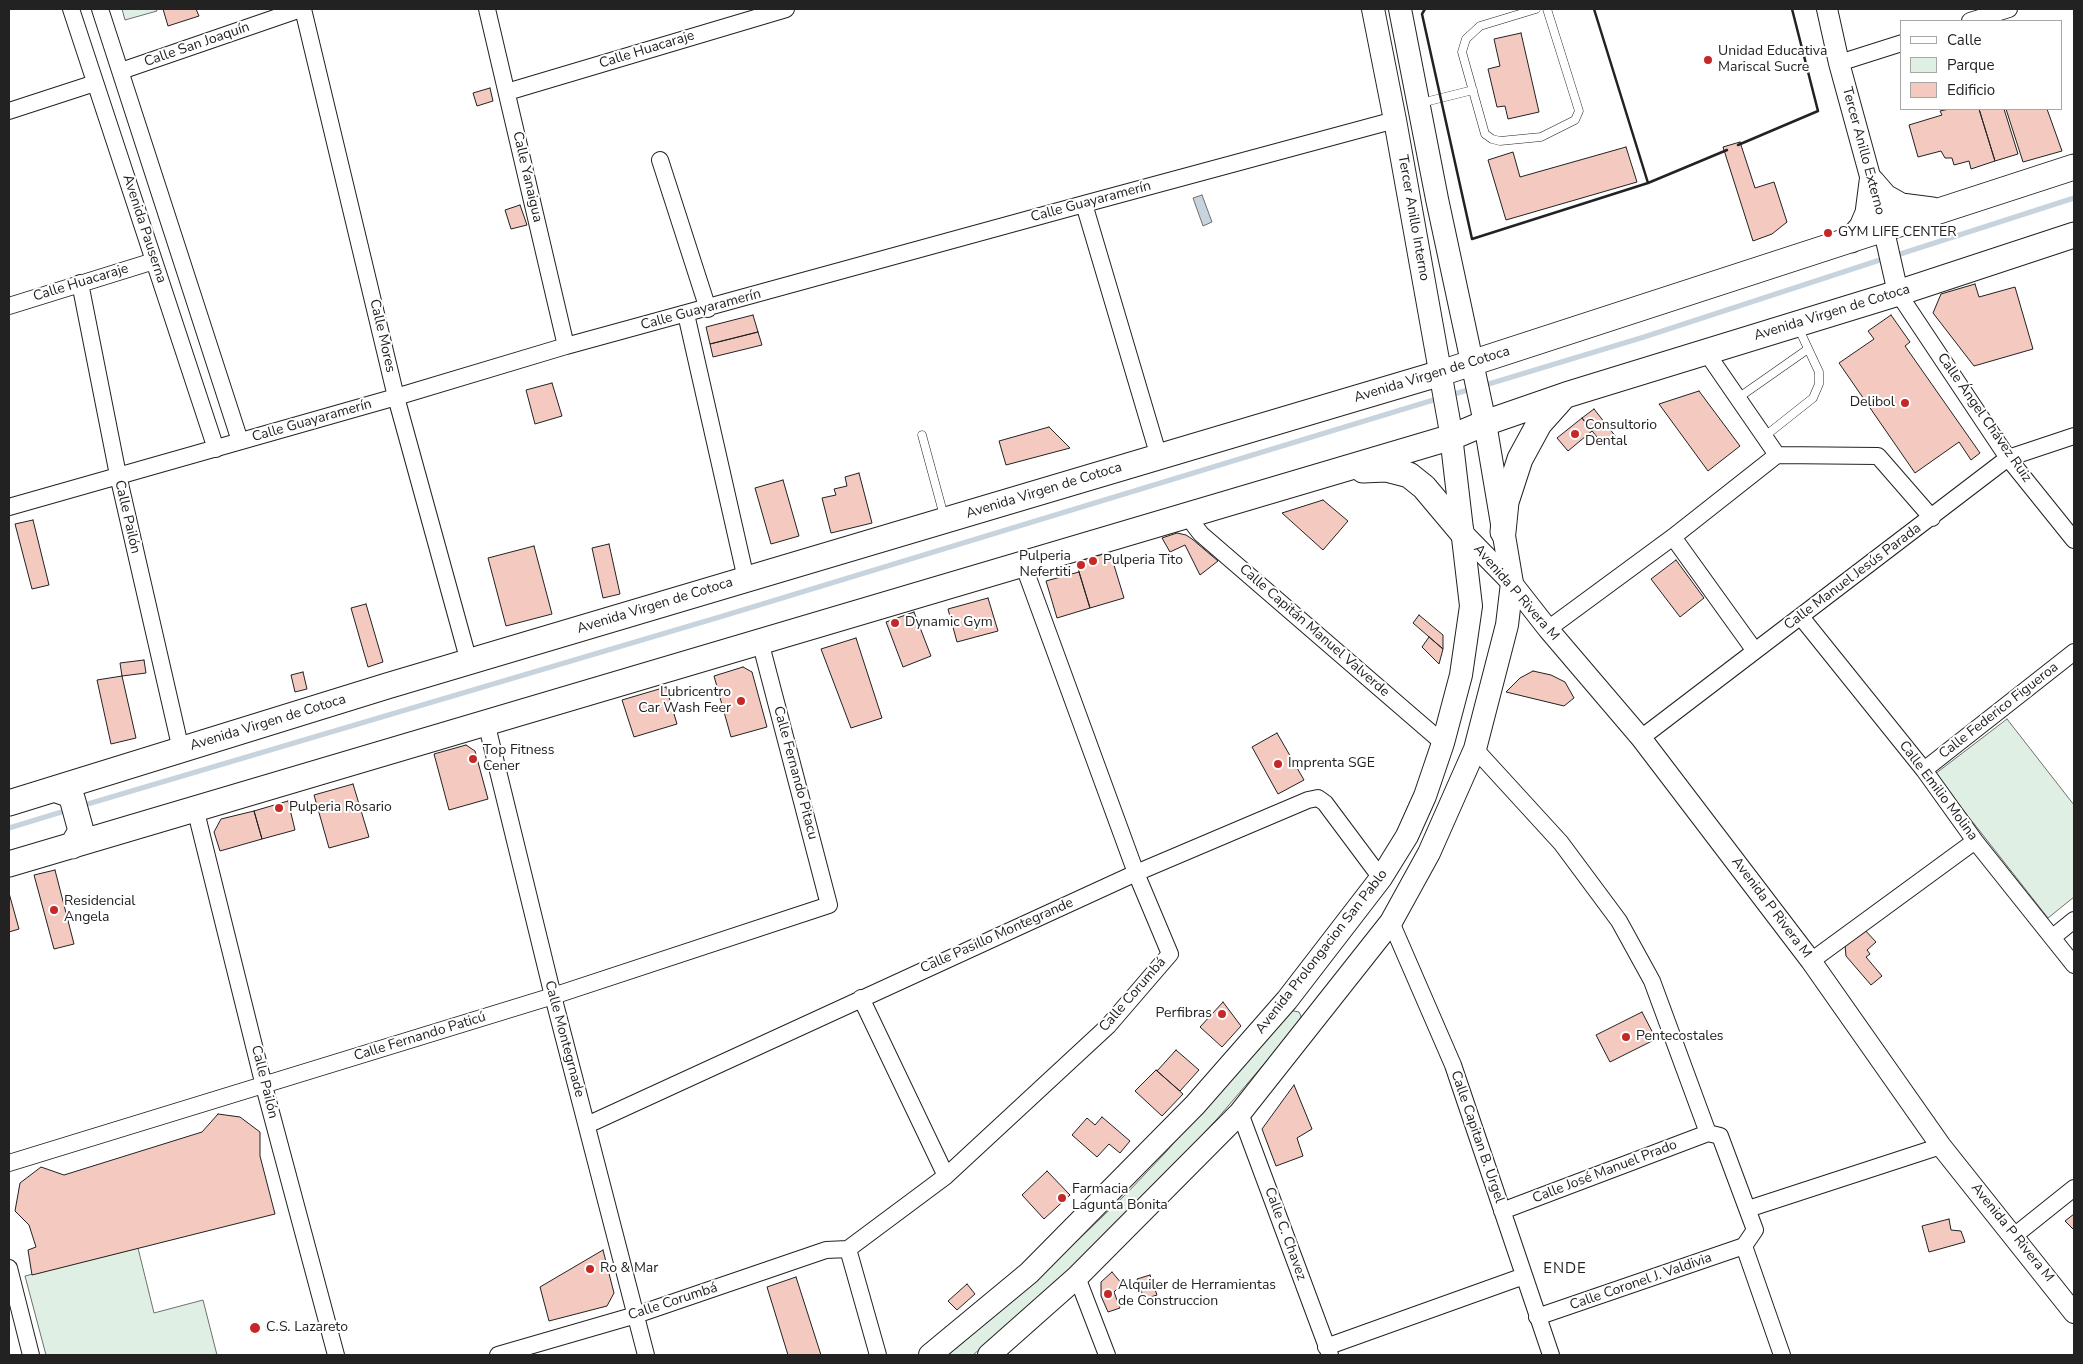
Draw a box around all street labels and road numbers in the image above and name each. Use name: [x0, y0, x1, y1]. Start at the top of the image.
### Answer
street label: Calle San Joaquín: [142, 19, 252, 71]
street label: Calle Huacaraje: [597, 28, 697, 72]
street label: Tercer Anillo Externo: [1838, 85, 1888, 217]
street label: Calle Yanaigua: [508, 130, 546, 224]
street label: Tercer Anillo Interno: [1394, 154, 1432, 282]
street label: Avenida Pauserna: [119, 173, 169, 285]
street label: Calle Guayaramerín: [1029, 178, 1153, 226]
street label: Calle Huacaraje: [31, 261, 131, 305]
street label: Avenida Virgen de Cotoca: [1752, 281, 1912, 345]
street label: Calle Guayaramerín: [639, 286, 763, 334]
street label: Calle Mores: [365, 298, 399, 374]
street label: Avenida Virgen de Cotoca: [1352, 343, 1512, 407]
street label: Calle Ángel Chávez Ruiz: [1933, 350, 2035, 486]
street label: Calle Guayaramerín: [250, 396, 374, 446]
street label: Avenida Virgen de Cotoca: [964, 459, 1124, 523]
street label: Calle Pailón: [110, 479, 144, 555]
street label: Calle Manuel Jesús Parada: [1781, 520, 1925, 634]
street label: Avenida P Rivera M: [1470, 541, 1562, 645]
street label: Calle Capitán Manuel Valverde: [1235, 561, 1393, 701]
street label: Avenida Virgen de Cotoca: [575, 574, 735, 638]
street label: Calle Federico Figueroa: [1936, 659, 2062, 763]
street label: Avenida Virgen de Cotoca: [188, 691, 348, 755]
street label: Calle Fernando Pitacu: [769, 704, 821, 842]
street label: Calle Emilio Molina: [1895, 738, 1981, 844]
street label: Avenida P Rivera M: [1727, 854, 1815, 962]
street label: Avenida Prolongacion San Pablo: [1253, 866, 1391, 1038]
street label: Calle Pasillo Montegrande: [918, 895, 1076, 977]
street label: Calle Corumbá: [1096, 954, 1170, 1036]
street label: Calle Montegrnade: [540, 979, 588, 1099]
street label: Calle Fernando Paticú: [352, 1009, 488, 1065]
street label: Calle Pailón: [247, 1044, 281, 1120]
street label: Calle Capitan B. Urgel: [1446, 1069, 1508, 1205]
street label: Calle José Manuel Prado: [1530, 1137, 1680, 1207]
street label: Avenida P Rivera M: [1967, 1180, 2057, 1286]
street label: Calle C. Chavez: [1260, 1185, 1310, 1283]
street label: Calle Coronel J. Valdivia: [1568, 1250, 1714, 1314]
street label: Calle Corumbá: [626, 1280, 720, 1324]

